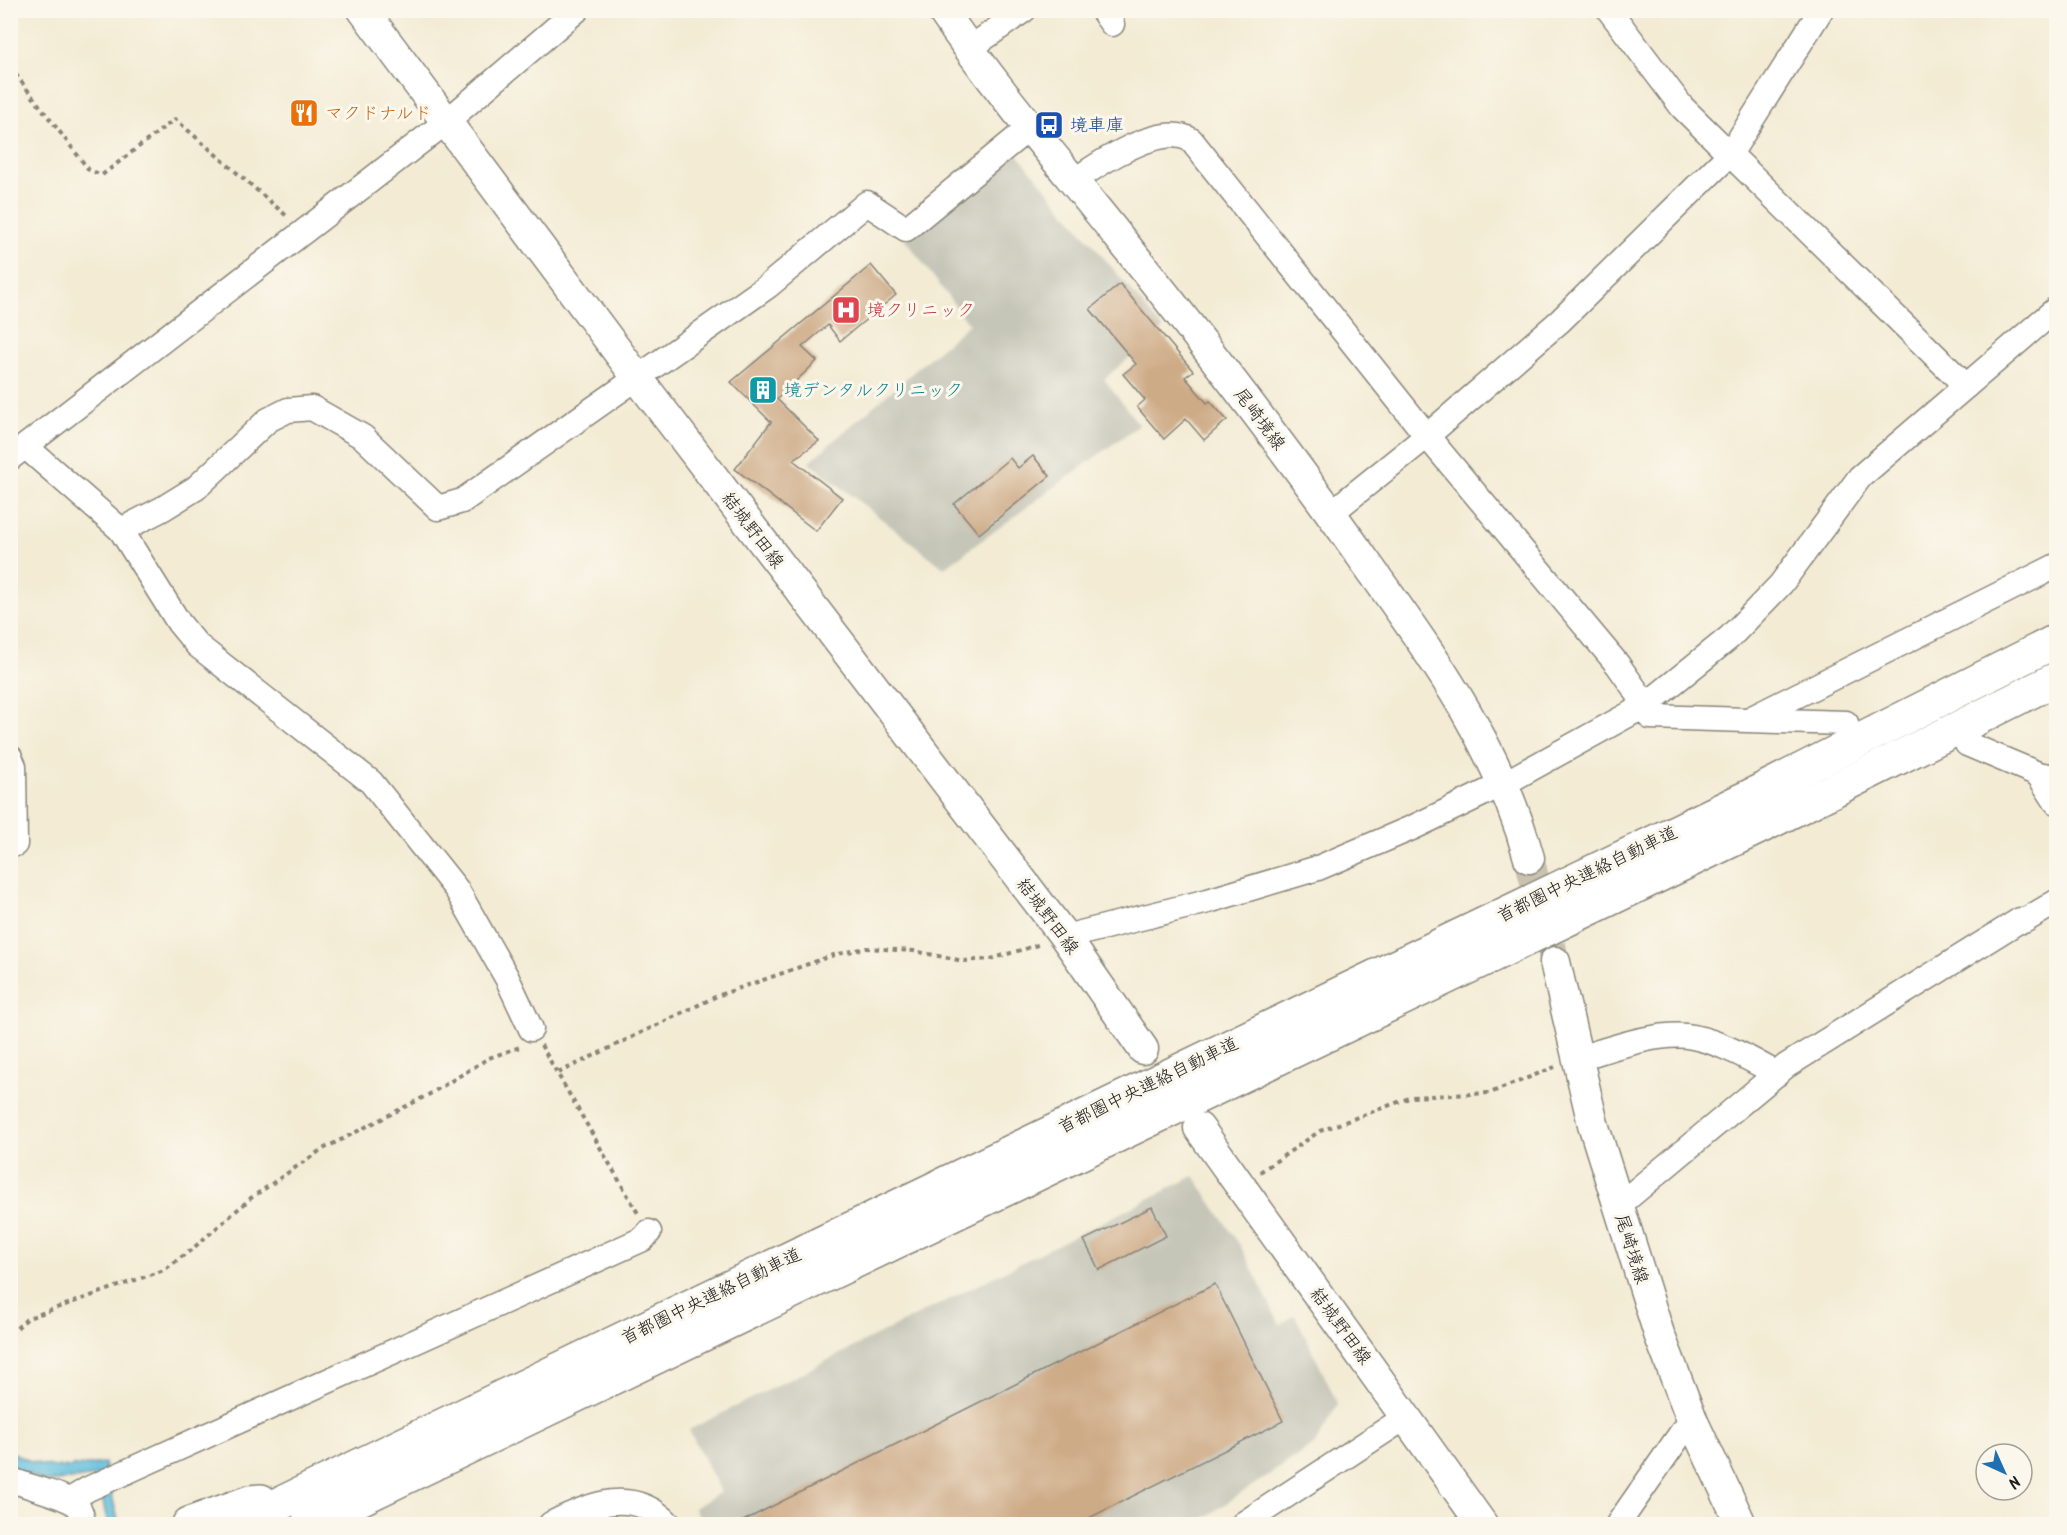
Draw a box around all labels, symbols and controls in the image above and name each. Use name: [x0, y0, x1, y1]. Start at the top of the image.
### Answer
restaurant icon: マクドナルド: [288, 97, 320, 129]
place label: マクドナルド: [325, 100, 432, 129]
bus stop icon: 境車庫: [1033, 109, 1065, 141]
place label: 境車庫: [1070, 112, 1124, 141]
hospital icon: 境クリニック: [830, 294, 862, 326]
place label: 境クリニック: [867, 297, 975, 326]
building icon: 境デンタルクリニック: [747, 374, 779, 406]
place label: 境デンタルクリニック: [784, 377, 963, 406]
street label: 尾崎境線: [1226, 382, 1292, 457]
street label: 結城野田線: [713, 486, 790, 576]
street label: 首都圏中央連絡自動車道: [1492, 819, 1683, 932]
street label: 結城野田線: [1008, 872, 1085, 962]
street label: 首都圏中央連絡自動車道: [1053, 1030, 1244, 1143]
street label: 尾崎境線: [1606, 1211, 1655, 1288]
street label: 首都圏中央連絡自動車道: [616, 1241, 807, 1354]
street label: 結城野田線: [1302, 1282, 1378, 1372]
north arrow: [1974, 1442, 2034, 1502]
text: N: [2001, 1469, 2026, 1494]

